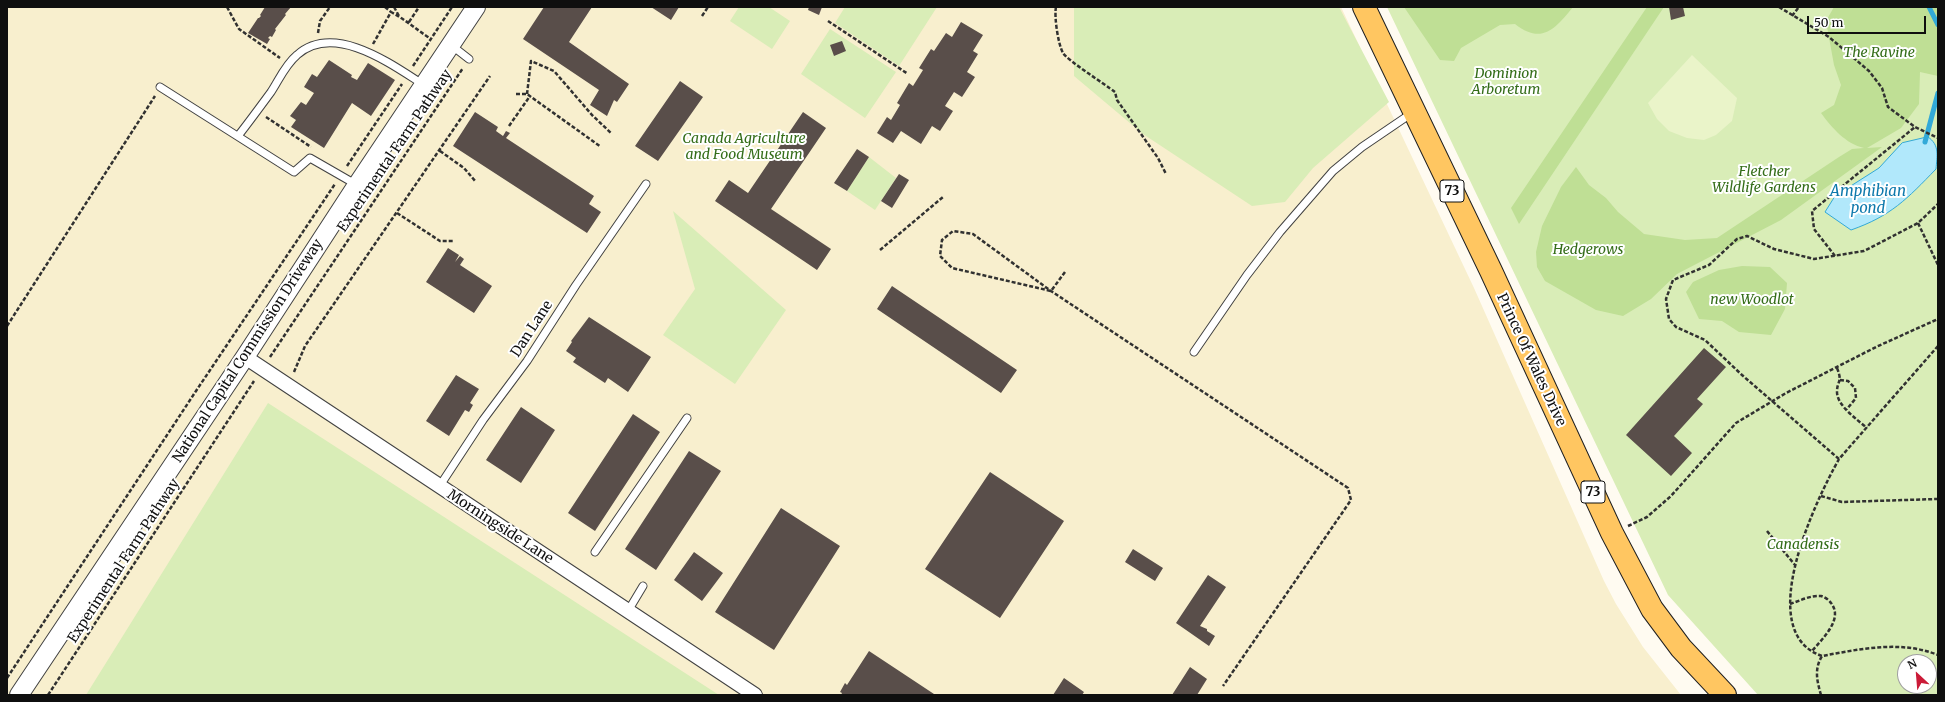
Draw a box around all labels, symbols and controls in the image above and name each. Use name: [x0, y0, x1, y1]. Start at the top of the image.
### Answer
scale bar: [1809, 8, 1928, 34]
text: 50 m: [1814, 15, 1843, 30]
park label: The Ravine: [1843, 45, 1915, 61]
park label: Dominion Arboretum: [1472, 66, 1540, 98]
street label: Experimental Farm Pathway: [334, 67, 456, 235]
park label: Canada Agriculture and Food Museum: [682, 131, 806, 164]
park label: Fletcher Wildlife Gardens: [1712, 164, 1816, 196]
road number: 73: [1440, 180, 1464, 202]
water label: Amphibian pond: [1830, 183, 1906, 218]
street label: National Capital Commission Driveway: [169, 236, 327, 466]
park label: Hedgerows: [1553, 242, 1623, 258]
street label: Prince Of Wales Drive: [1493, 291, 1569, 429]
park label: new Woodlot: [1710, 292, 1794, 308]
street label: Dan Lane: [508, 298, 556, 360]
street label: Experimental Farm Pathway: [65, 476, 183, 646]
road number: 73: [1581, 481, 1605, 503]
street label: Morningside Lane: [444, 486, 556, 568]
park label: Canadensis: [1767, 537, 1839, 553]
north arrow: [1897, 654, 1937, 694]
text: N: [1905, 656, 1919, 672]

